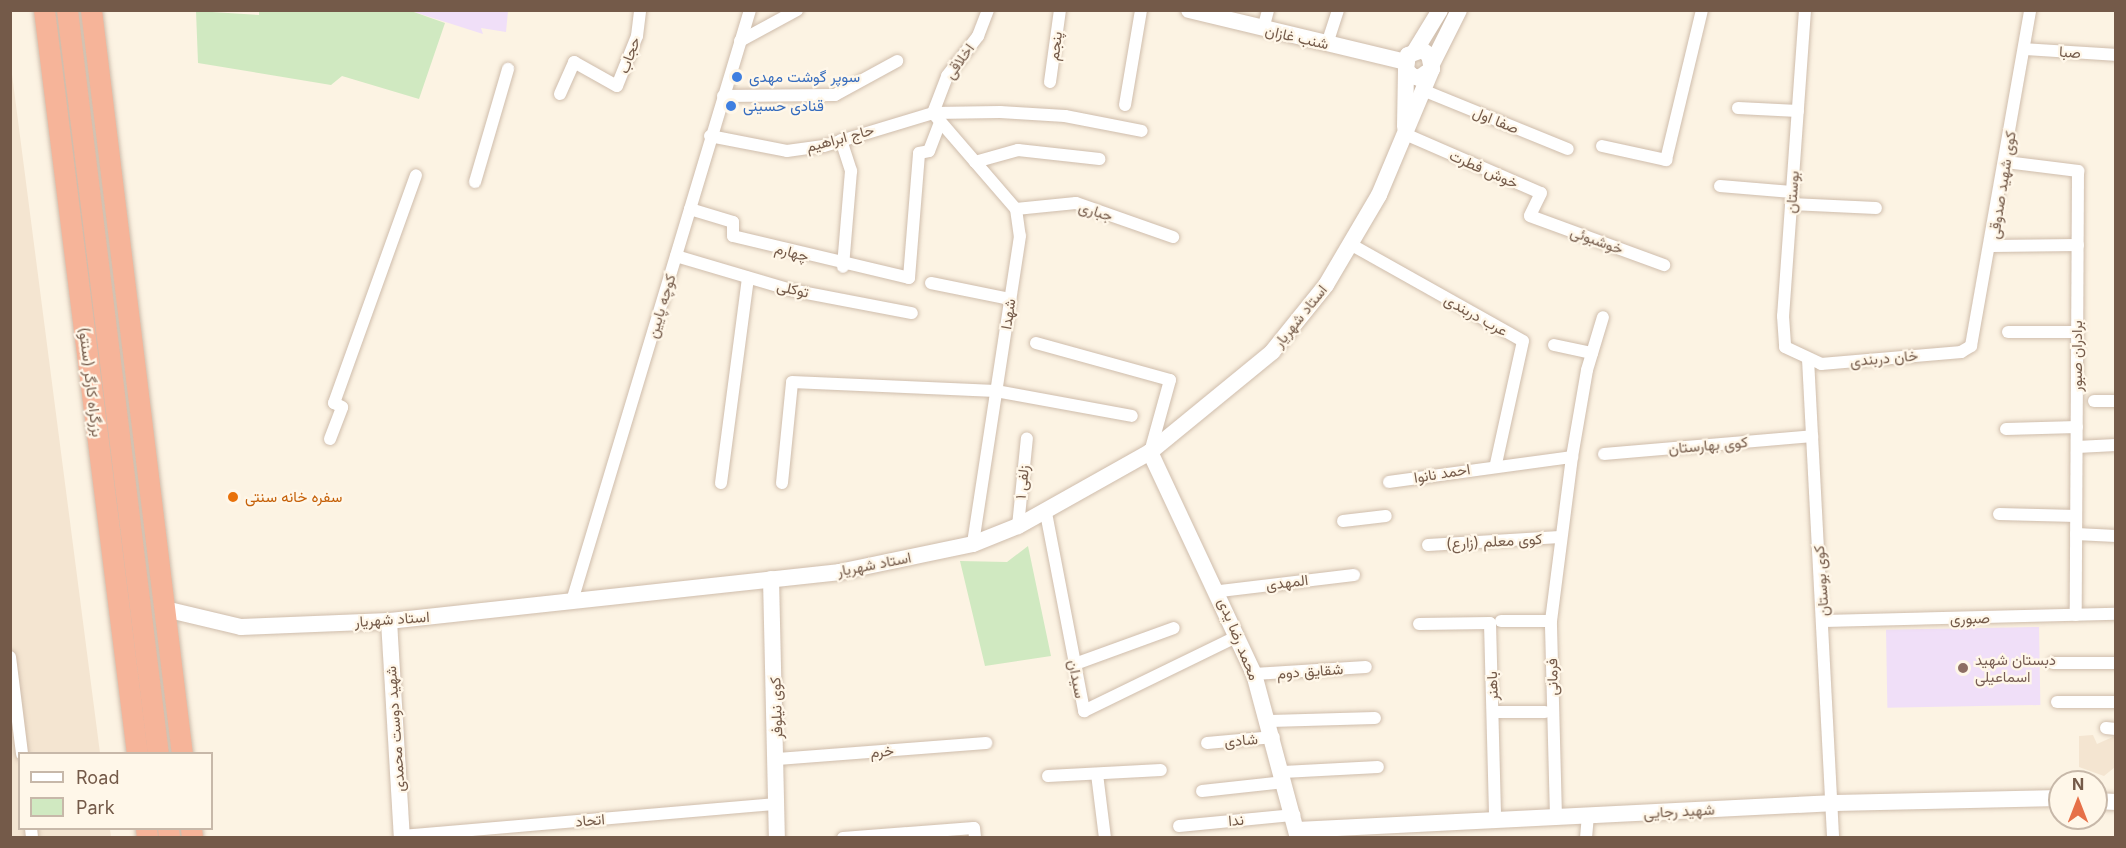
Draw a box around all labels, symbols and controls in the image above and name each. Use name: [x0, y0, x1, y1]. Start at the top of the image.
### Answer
street label: شنب غازان: [1264, 21, 1330, 53]
street label: پنجم: [1044, 30, 1066, 62]
street label: حجاب: [614, 34, 644, 76]
street label: اخلاقی: [940, 40, 978, 82]
street label: صبا: [2059, 42, 2081, 62]
place label: سوپر گوشت مهدی: [749, 68, 860, 86]
marker: سوپر گوشت مهدی: [730, 70, 744, 84]
place label: قنادی حسینی: [743, 97, 824, 115]
marker: قنادی حسینی: [724, 99, 738, 113]
street label: صفا اول: [1470, 103, 1522, 137]
street label: حاج ابراهیم: [804, 120, 876, 156]
street label: کوی شهید صدوقی: [1985, 130, 2019, 240]
street label: خوش فطرت: [1447, 146, 1521, 192]
street label: بوستان: [1782, 170, 1802, 214]
street label: جباری: [1077, 197, 1115, 225]
street label: خوشبوئی: [1568, 222, 1626, 258]
street label: چهارم: [773, 239, 811, 265]
street label: کوچه پایین: [643, 272, 679, 340]
street label: توکلی: [775, 277, 811, 301]
street label: استاد شهریار: [1269, 281, 1331, 351]
street label: عرب دربندی: [1441, 290, 1511, 340]
street label: شهدا: [997, 297, 1019, 331]
street label: برادران صبور: [2068, 320, 2086, 392]
street label: بزرگراه کارگر (سنتو): [75, 326, 107, 438]
street label: خان دربندی: [1849, 346, 1919, 370]
street label: کوی بهارستان: [1668, 433, 1748, 457]
street label: احمد نانوا: [1412, 460, 1472, 486]
street label: زلفی ۱: [1011, 464, 1033, 500]
place label: سفره خانه سنتی: [245, 488, 342, 506]
marker: سفره خانه سنتی: [226, 490, 240, 504]
street label: کوی معلم (زارع): [1446, 529, 1542, 553]
street label: کوی بوستان: [1810, 545, 1832, 617]
street label: استاد شهریار: [835, 548, 913, 580]
street label: المهدی: [1265, 570, 1309, 594]
street label: محمد رضا یدی: [1214, 595, 1264, 683]
street label: استاد شهریار: [354, 607, 430, 631]
street label: صبوری: [1950, 609, 1990, 627]
place label: دبستان شهید اسماعیلی: [1975, 650, 2056, 685]
street label: سیدان: [1064, 658, 1090, 700]
street label: فرمانی: [1543, 658, 1561, 696]
street label: شقایق دوم: [1276, 660, 1344, 682]
marker: دبستان شهید اسماعیلی: [1956, 661, 1970, 675]
street label: شهید دوست محمدی: [382, 665, 408, 793]
street label: باهنر: [1482, 671, 1502, 701]
street label: کوی نیلوفر: [766, 677, 786, 739]
street label: شادی: [1224, 730, 1258, 750]
street label: خرم: [869, 741, 895, 761]
legend: [18, 752, 213, 830]
text: Road: [76, 767, 119, 788]
north arrow: [2048, 770, 2108, 830]
text: N: [2072, 774, 2084, 794]
text: Park: [76, 797, 115, 818]
street label: شهید رجایی: [1643, 800, 1715, 822]
street label: اتحاد: [575, 810, 605, 830]
street label: ندا: [1227, 810, 1245, 830]

